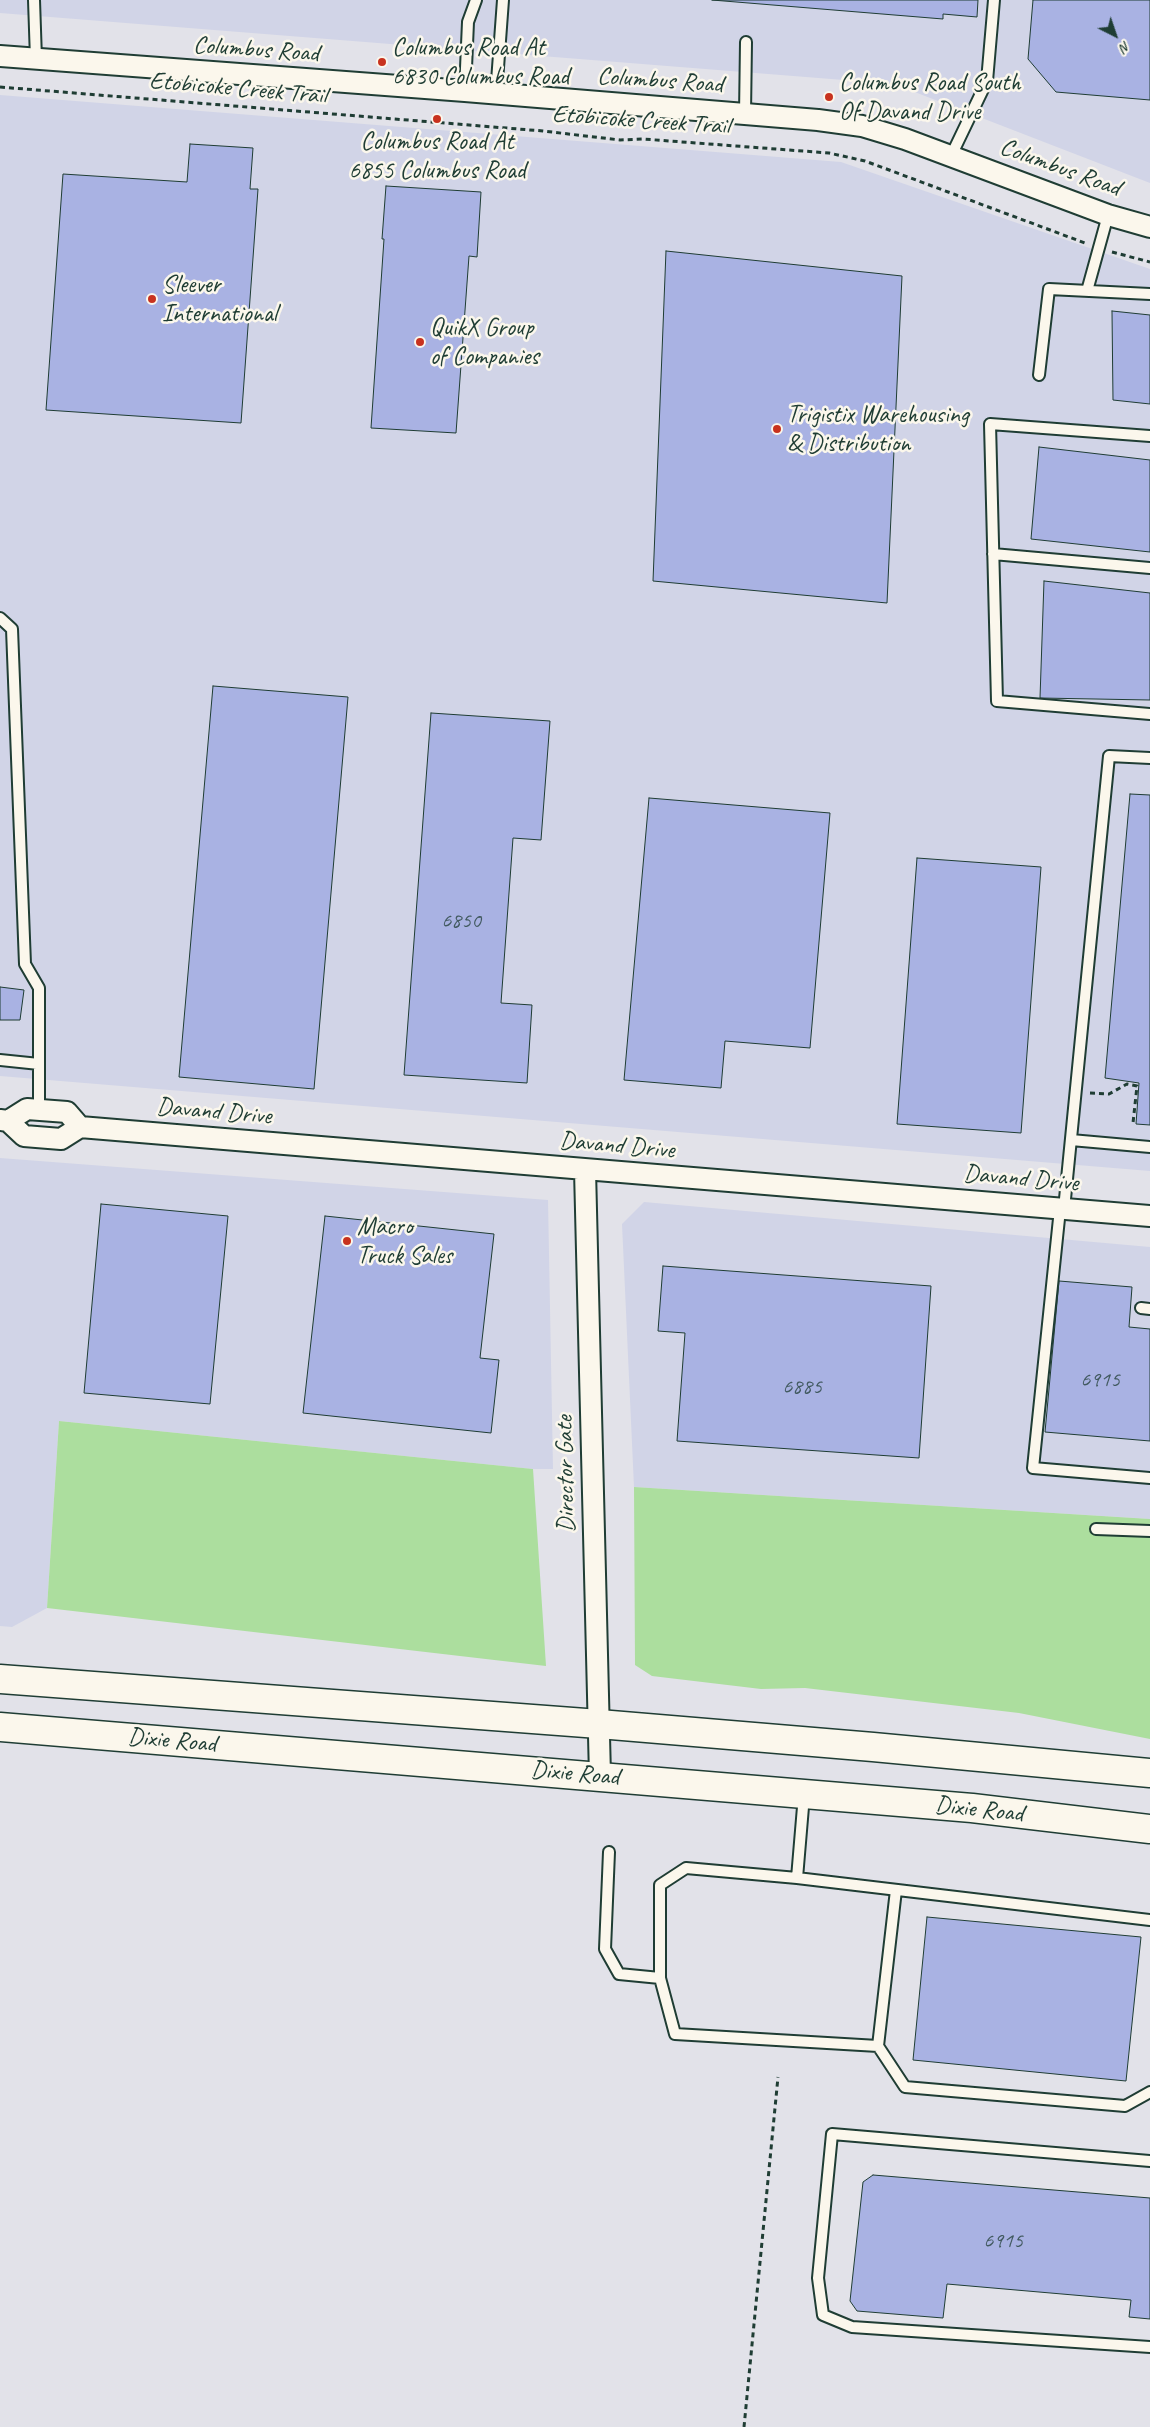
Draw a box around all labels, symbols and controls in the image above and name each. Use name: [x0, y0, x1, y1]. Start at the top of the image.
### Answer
north arrow: [1090, 10, 1140, 60]
street label: Columbus Road: [192, 31, 320, 69]
place label: Columbus Road At 6830 Columbus Road: [392, 33, 569, 92]
text: N: [1116, 37, 1134, 56]
marker: Columbus Road At 6830 Columbus Road: [376, 56, 388, 68]
street label: Columbus Road: [596, 62, 724, 100]
street label: Etobicoke Creek Trail: [148, 66, 328, 112]
place label: Columbus Road South Of Davand Drive: [839, 68, 1021, 127]
marker: Columbus Road South Of Davand Drive: [823, 91, 835, 103]
street label: Etobicoke Creek Trail: [551, 100, 731, 142]
marker: Columbus Road At 6855 Columbus Road: [431, 113, 443, 125]
place label: Columbus Road At 6855 Columbus Road: [349, 127, 525, 186]
street label: Columbus Road: [996, 132, 1124, 204]
place label: Sleever International: [162, 270, 277, 329]
marker: Sleever International: [146, 293, 158, 305]
place label: QuikX Group of Companies: [430, 313, 539, 372]
marker: QuikX Group of Companies: [414, 336, 426, 348]
place label: Trigistix Warehousing & Distribution: [787, 400, 969, 459]
marker: Trigistix Warehousing & Distribution: [771, 423, 783, 435]
house number: 6850: [441, 908, 481, 934]
street label: Davand Drive: [155, 1092, 273, 1132]
street label: Davand Drive: [558, 1126, 676, 1166]
street label: Davand Drive: [962, 1159, 1080, 1199]
place label: Macro Truck Sales: [357, 1212, 452, 1271]
marker: Macro Truck Sales: [341, 1235, 353, 1247]
house number: 6915: [1080, 1367, 1120, 1393]
house number: 6885: [782, 1374, 822, 1400]
street label: Director Gate: [550, 1415, 582, 1533]
street label: Dixie Road: [126, 1722, 218, 1760]
street label: Dixie Road: [529, 1755, 621, 1793]
street label: Dixie Road: [933, 1790, 1025, 1830]
house number: 6915: [983, 2228, 1023, 2254]

